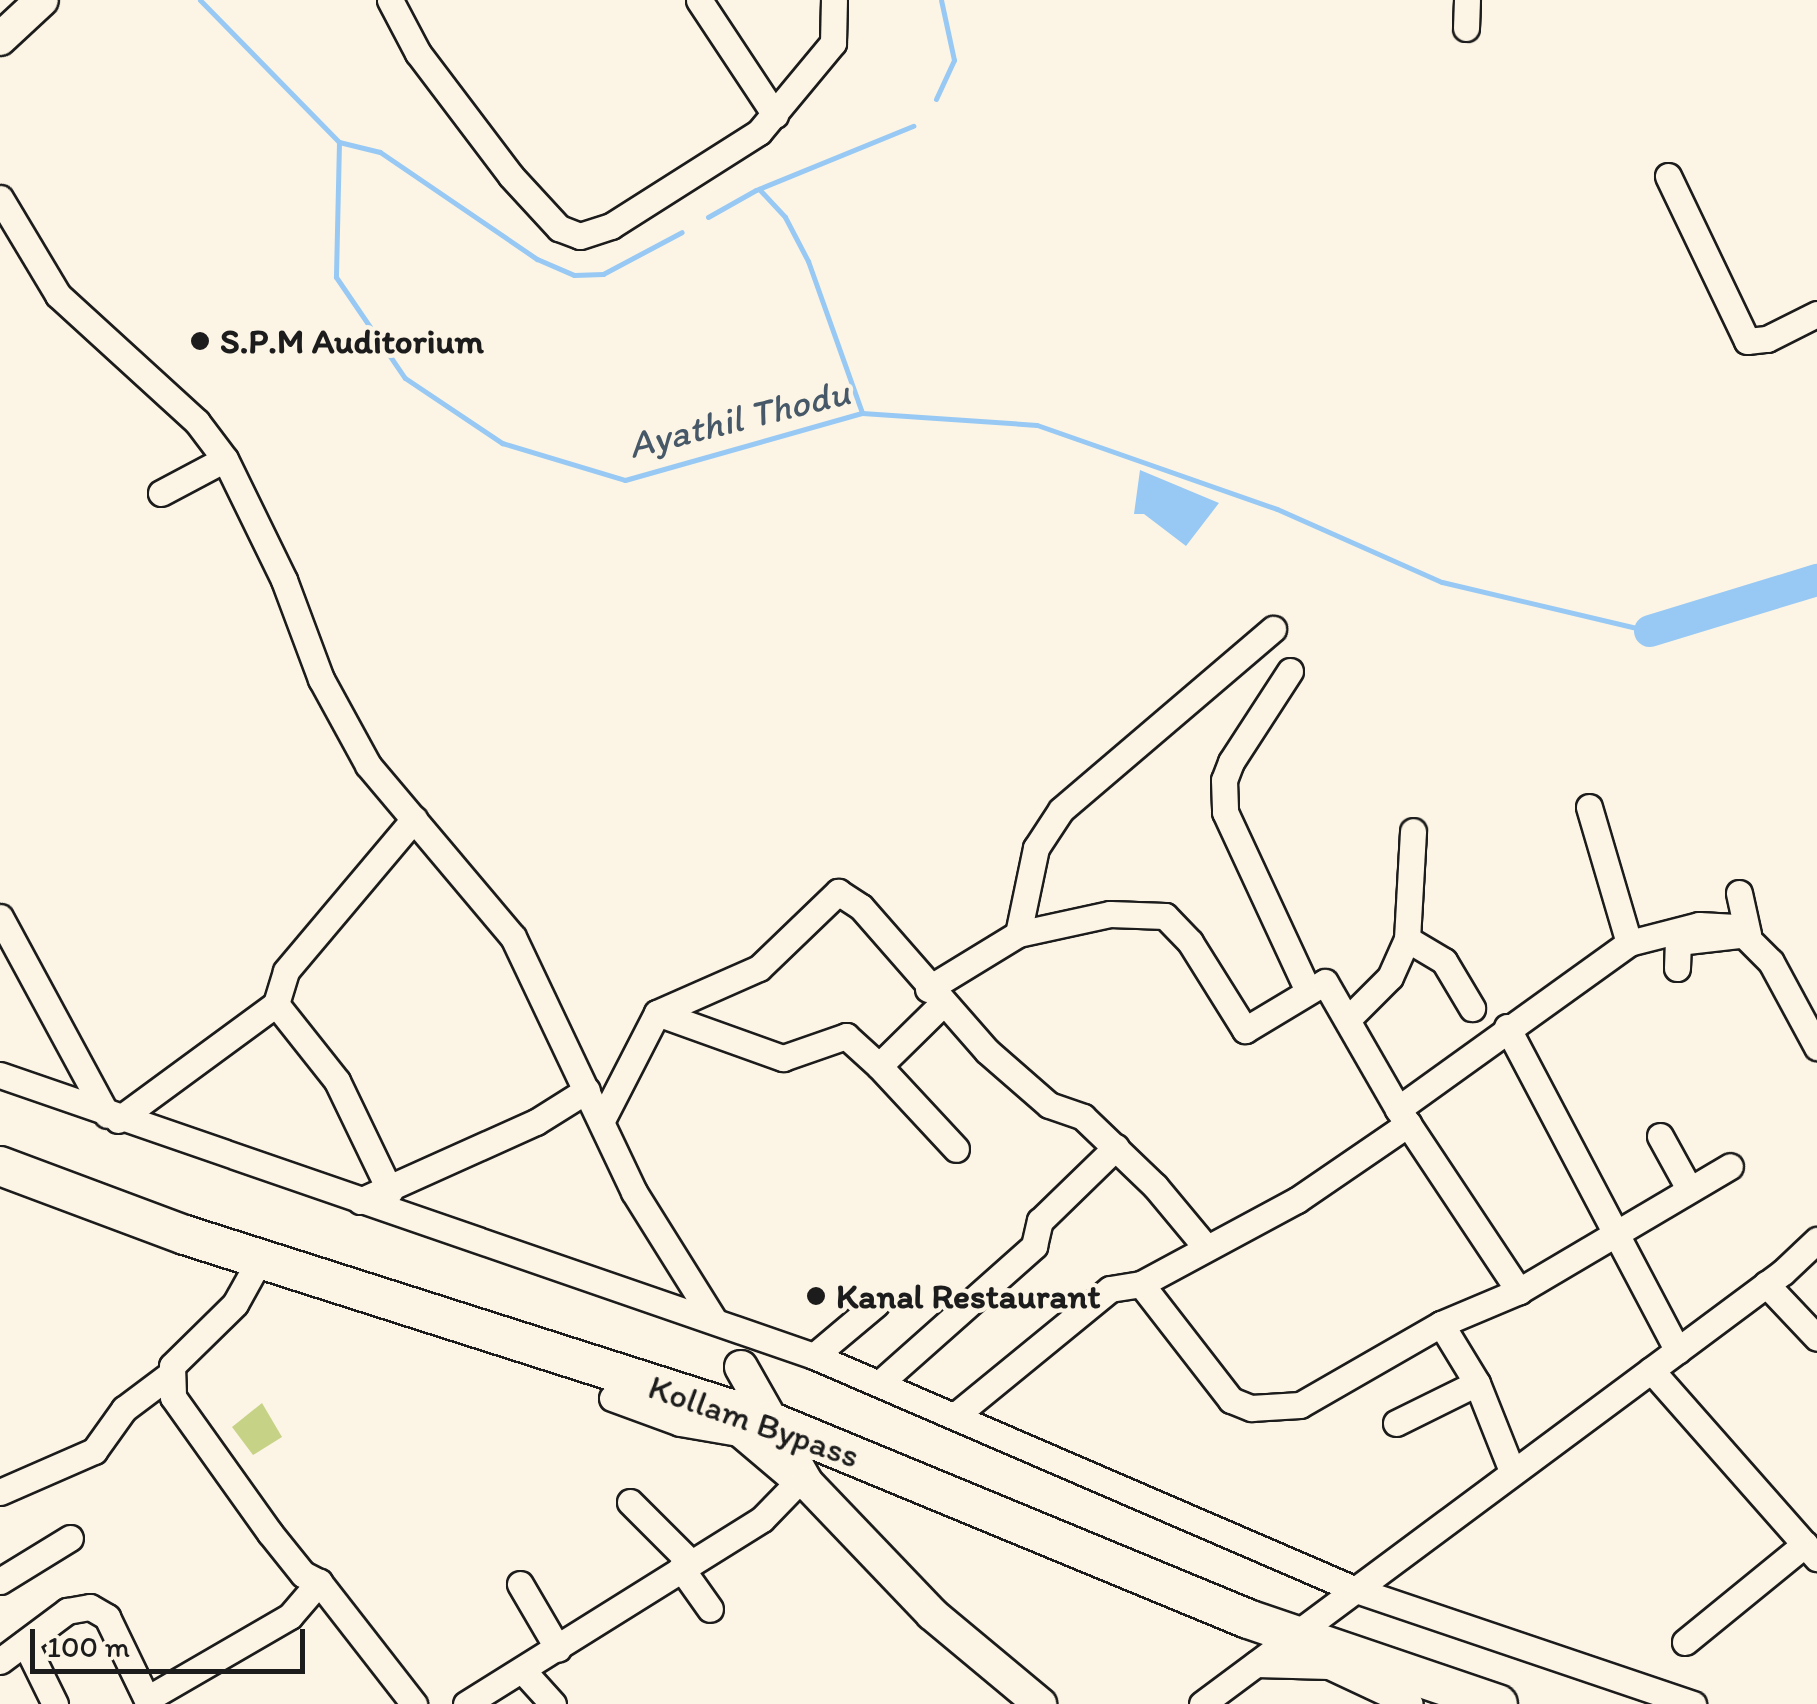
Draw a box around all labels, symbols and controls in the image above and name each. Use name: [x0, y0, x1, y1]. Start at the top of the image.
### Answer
place label: S.P.M Auditorium: [220, 320, 484, 362]
marker: S.P.M Auditorium: [189, 330, 211, 352]
water label: Ayathil Thodu: [623, 369, 855, 469]
place label: Kanal Restaurant: [836, 1275, 1099, 1317]
marker: Kanal Restaurant: [805, 1285, 827, 1307]
street label: Kollam Bypass: [643, 1365, 865, 1477]
scale bar: [35, 1609, 310, 1671]
text: 100 m: [47, 1628, 130, 1665]

